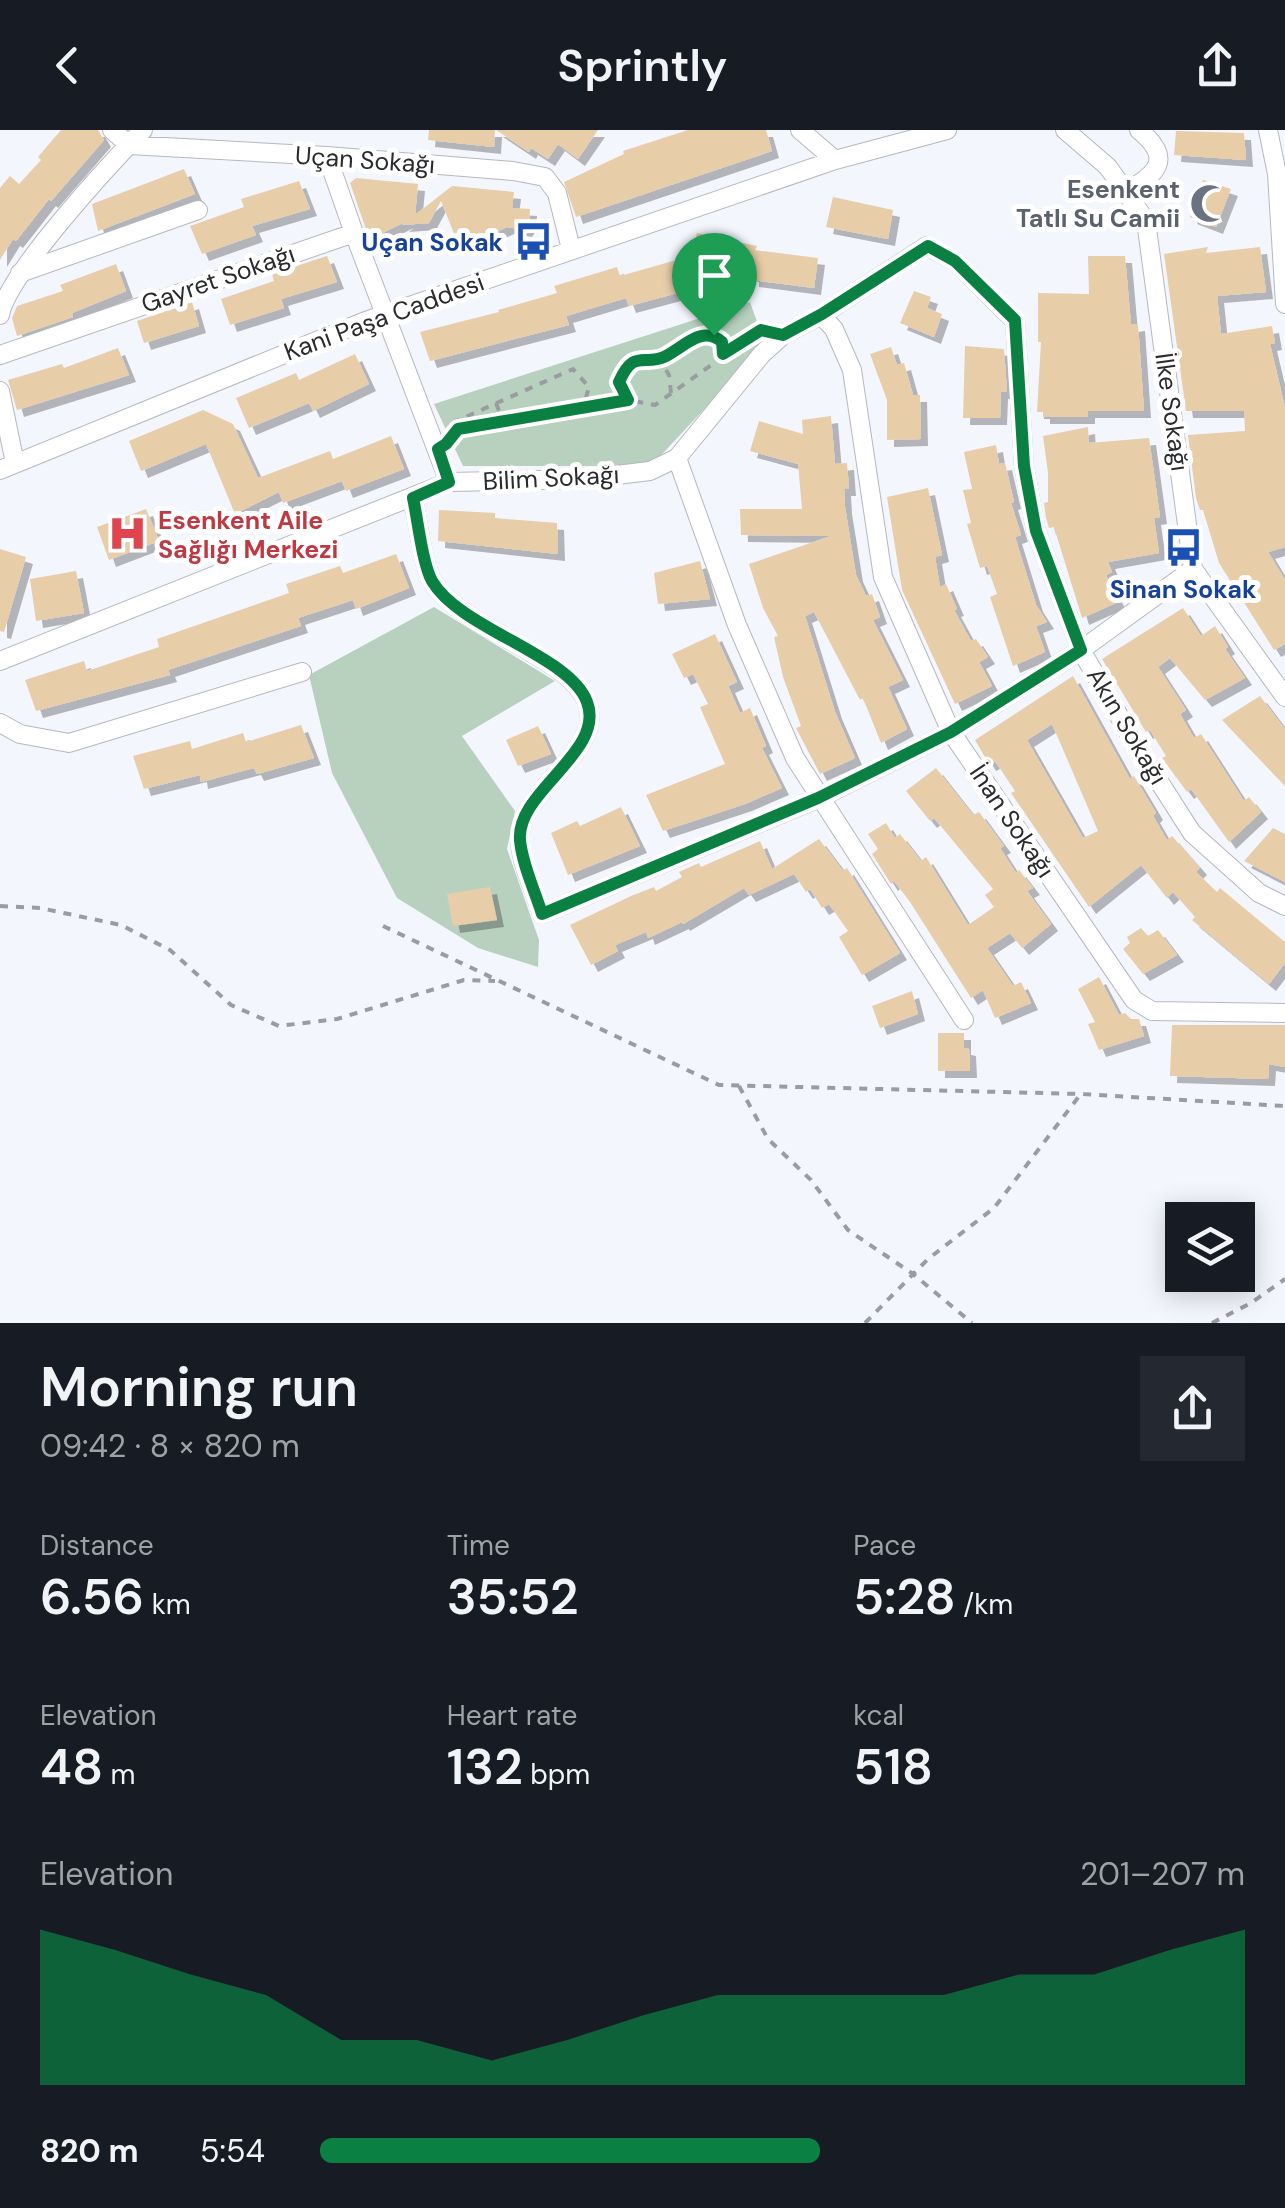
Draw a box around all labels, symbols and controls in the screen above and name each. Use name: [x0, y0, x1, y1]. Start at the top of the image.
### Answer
text: Sprintly: [558, 36, 727, 95]
icon: back: [40, 38, 95, 93]
icon: share: [1190, 38, 1245, 93]
street label: Uçan Sokağı: [294, 139, 436, 181]
place label: Esenkent Tatlı Su Camii: [1016, 173, 1180, 235]
mosque icon: Esenkent Tatlı Su Camii: [1189, 182, 1231, 224]
bus stop icon: Uçan Sokak: [512, 221, 554, 263]
place label: Uçan Sokak: [361, 226, 504, 259]
pin: [672, 233, 757, 336]
street label: Gayret Sokağı: [137, 237, 299, 321]
icon: arrive: [687, 248, 742, 303]
street label: Kani Paşa Caddesi: [279, 265, 489, 369]
street label: İlke Sokağı: [1147, 351, 1197, 473]
street label: Bilim Sokağı: [482, 458, 620, 498]
place label: Esenkent Aile Sağlığı Merkezi: [158, 504, 338, 566]
hospital icon: Esenkent Aile Sağlığı Merkezi: [107, 513, 149, 555]
bus stop icon: Sinan Sokak: [1162, 527, 1204, 569]
place label: Sinan Sokak: [1110, 573, 1257, 606]
street label: Akın Sokağı: [1079, 661, 1175, 791]
street label: İnan Sokağı: [962, 758, 1062, 884]
map controls: [1165, 1202, 1255, 1292]
button: layers: [1165, 1202, 1255, 1292]
text: Morning run: [40, 1351, 358, 1423]
button: share: [1140, 1356, 1245, 1461]
text: 09:42 · 8 × 820 m: [40, 1425, 300, 1467]
text: Distance: [40, 1527, 154, 1564]
text: Time: [447, 1527, 510, 1564]
text: Pace: [853, 1527, 916, 1564]
text: 6.56: [40, 1564, 144, 1630]
text: 35:52: [447, 1564, 579, 1630]
text: 5:28: [853, 1564, 956, 1630]
text: km: [144, 1586, 191, 1623]
text: /km: [956, 1586, 1013, 1623]
text: Elevation: [40, 1697, 157, 1734]
text: Heart rate: [447, 1697, 577, 1734]
text: kcal: [853, 1697, 904, 1734]
text: 48: [40, 1734, 103, 1800]
text: 132: [447, 1734, 523, 1800]
text: 518: [853, 1734, 933, 1800]
text: m: [103, 1756, 136, 1793]
text: bpm: [523, 1756, 590, 1793]
text: Elevation: [40, 1853, 173, 1895]
text: 201–207 m: [1080, 1853, 1245, 1895]
text: 820 m: [40, 2130, 139, 2172]
text: 5:54: [200, 2130, 265, 2172]

